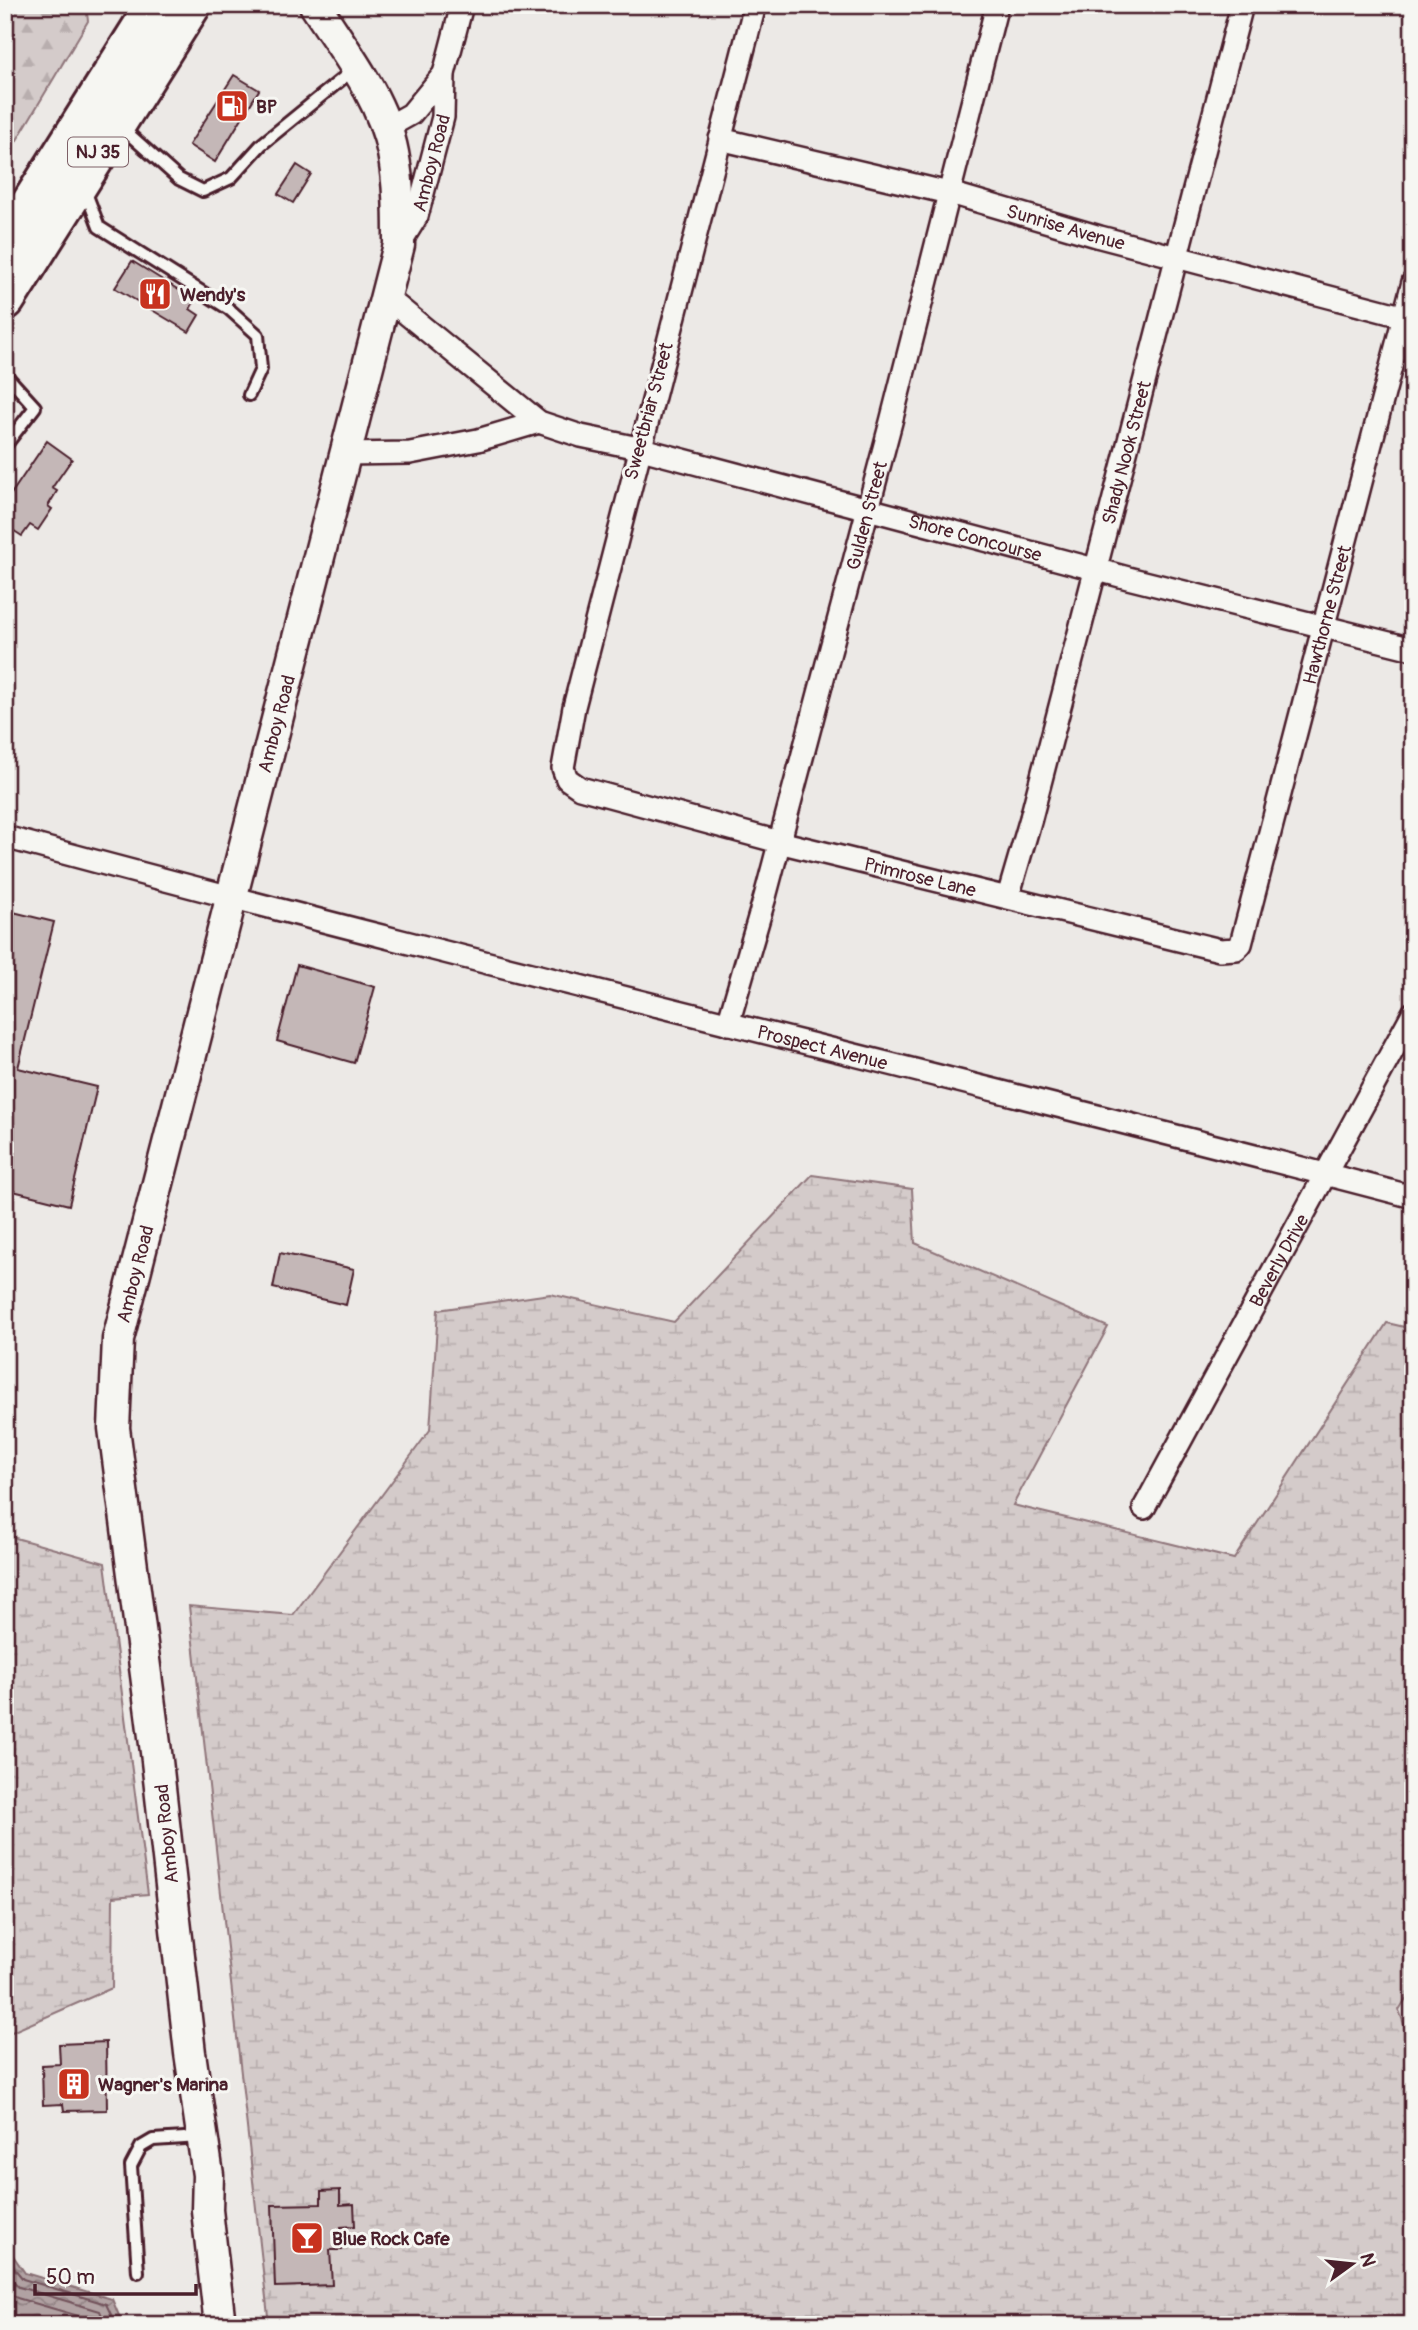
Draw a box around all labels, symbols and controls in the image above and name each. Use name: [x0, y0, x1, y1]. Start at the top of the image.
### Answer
fuel station icon: BP: [213, 87, 251, 125]
place label: BP: [256, 95, 278, 119]
street label: Amboy Road: [408, 112, 456, 215]
road number: NJ 35: [68, 138, 128, 167]
street label: Sunrise Avenue: [1004, 199, 1128, 256]
restaurant icon: Wendy's: [136, 275, 174, 313]
place label: Wendy's: [180, 283, 246, 307]
street label: Sweetbriar Street: [619, 340, 679, 482]
street label: Shady Nook Street: [1097, 378, 1157, 527]
street label: Gulden Street: [841, 458, 893, 573]
street label: Shore Concourse: [906, 509, 1045, 568]
street label: Hawthorne Street: [1298, 542, 1357, 687]
street label: Amboy Road: [253, 673, 301, 775]
street label: Primrose Lane: [861, 852, 979, 903]
street label: Prospect Avenue: [755, 1020, 890, 1076]
street label: Beverly Drive: [1245, 1209, 1315, 1311]
street label: Amboy Road: [112, 1223, 160, 1326]
street label: Amboy Road: [150, 1783, 184, 1885]
building icon: Wagner's Marina: [55, 2065, 93, 2103]
place label: Wagner's Marina: [98, 2073, 228, 2097]
bar icon: Blue Rock Cafe: [288, 2219, 326, 2257]
place label: Blue Rock Cafe: [332, 2227, 450, 2251]
north arrow: [1316, 2228, 1386, 2298]
text: N: [1354, 2251, 1381, 2269]
scale bar: [35, 2253, 196, 2297]
text: 50 m: [46, 2264, 95, 2291]

